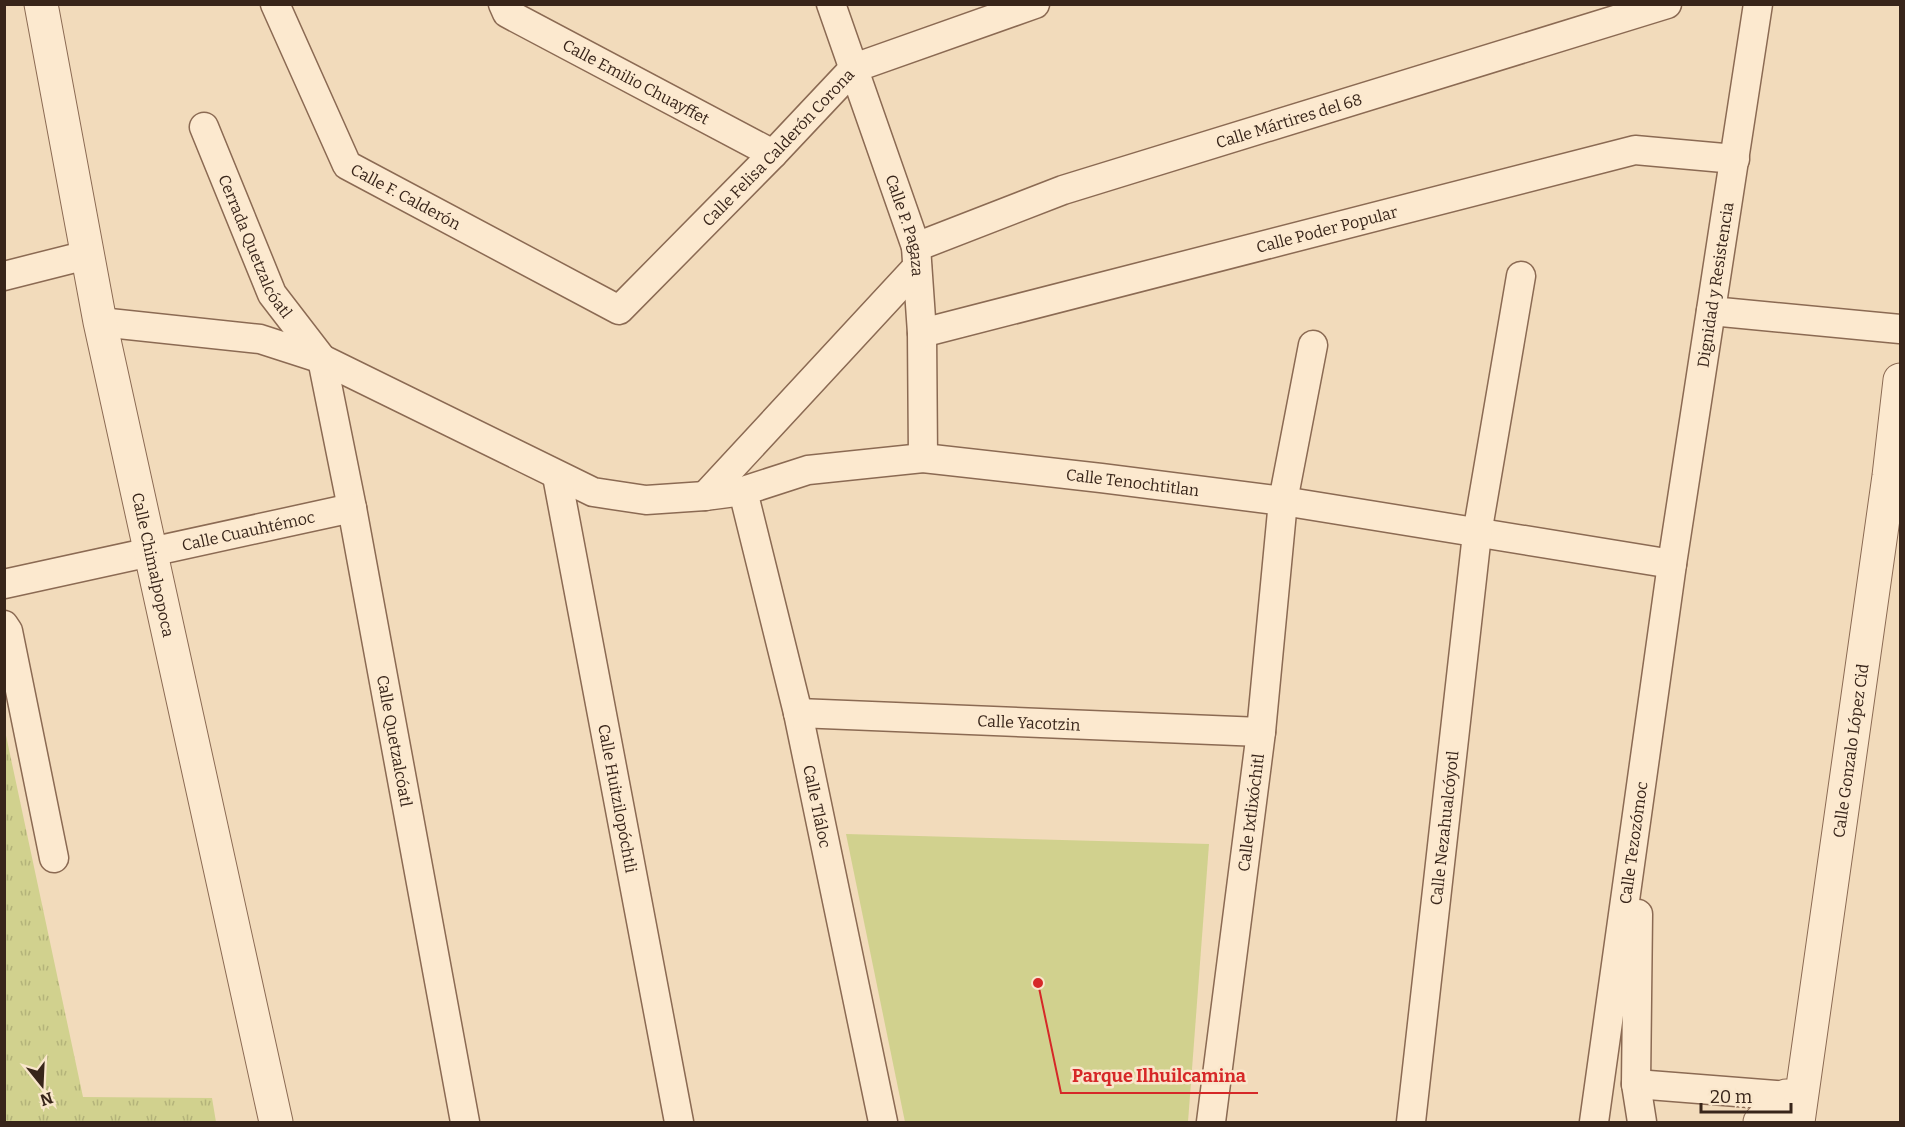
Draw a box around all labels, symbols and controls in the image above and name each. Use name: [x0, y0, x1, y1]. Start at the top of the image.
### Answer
street label: Calle Emilio Chuayffet: [560, 35, 713, 128]
street label: Calle Felisa Calderón Corona: [698, 65, 858, 230]
street label: Calle Mártires del 68: [1214, 89, 1364, 152]
street label: Calle F. Calderón: [348, 159, 464, 233]
street label: Cerrada Quetzalcóatl: [215, 172, 297, 322]
street label: Calle P. Pagaza: [882, 172, 928, 277]
street label: Dignidad y Resistencia: [1693, 201, 1737, 369]
street label: Calle Poder Popular: [1254, 202, 1400, 256]
street label: Calle Tenochtitlan: [1065, 465, 1200, 500]
street label: Calle Chimalpopoca: [128, 491, 179, 639]
street label: Calle Cuauhtémoc: [180, 507, 316, 554]
street label: Calle Gonzalo López Cid: [1829, 662, 1872, 839]
street label: Calle Quetzalcóatl: [373, 673, 416, 809]
street label: Calle Yacotzin: [977, 711, 1081, 734]
street label: Calle Huitzilopóchtli: [595, 722, 641, 875]
street label: Calle Nezahualcóyotl: [1426, 749, 1462, 906]
street label: Calle Ixtlixóchitl: [1234, 752, 1268, 873]
street label: Calle Tláloc: [800, 763, 835, 850]
street label: Calle Tezozómoc: [1615, 780, 1651, 905]
north arrow: [12, 1055, 72, 1115]
callout: Parque Ilhuilcamina: [1061, 1057, 1258, 1093]
text: Parque Ilhuilcamina: [1072, 1065, 1246, 1087]
scale bar: [1701, 1076, 1791, 1114]
text: 20 m: [1710, 1086, 1752, 1108]
text: N: [38, 1088, 55, 1110]

